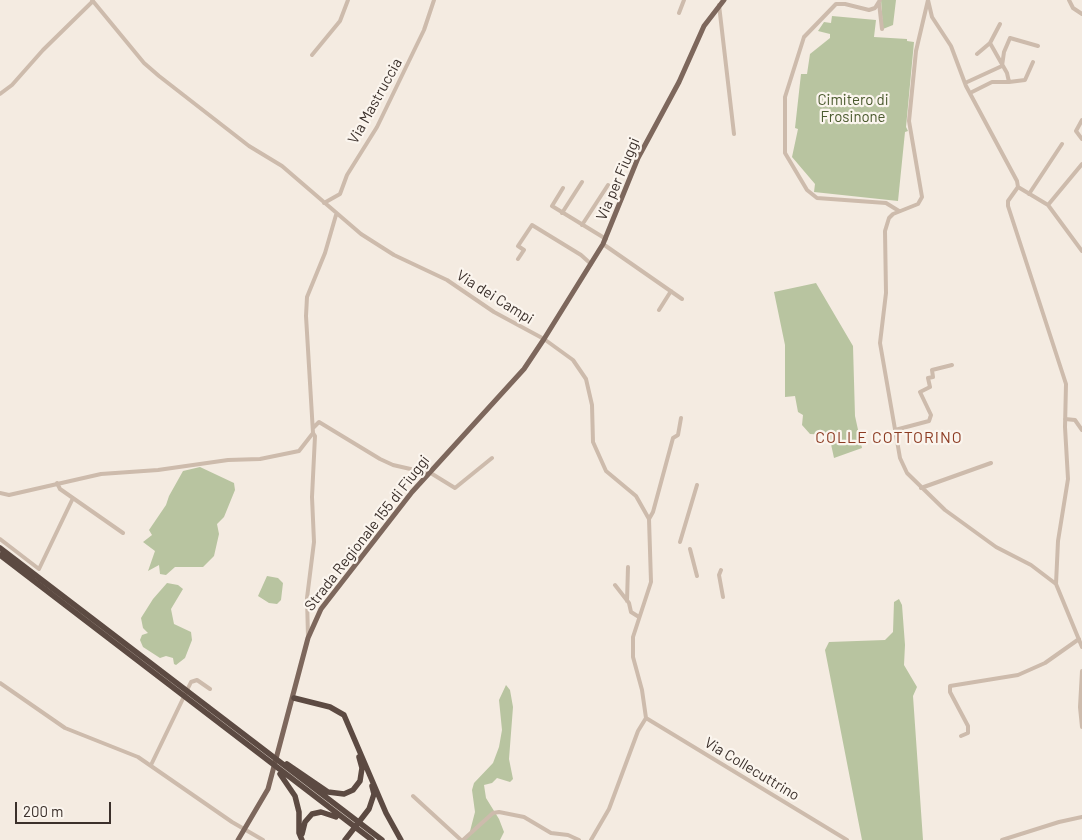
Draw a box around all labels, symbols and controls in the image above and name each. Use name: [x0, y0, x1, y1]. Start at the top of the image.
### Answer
street label: Via Mastruccia: [344, 55, 406, 147]
park label: Cimitero di Frosinone: [818, 91, 888, 126]
street label: Via per Fiuggi: [592, 135, 644, 223]
street label: Via dei Campi: [453, 266, 537, 328]
district label: COLLE COTTORINO: [813, 428, 965, 448]
street label: Strada Regionale 155 di Fiuggi: [301, 452, 433, 614]
street label: Via Collecuttrino: [701, 734, 803, 804]
scale bar: [18, 792, 114, 824]
text: 200 m: [23, 802, 63, 820]

